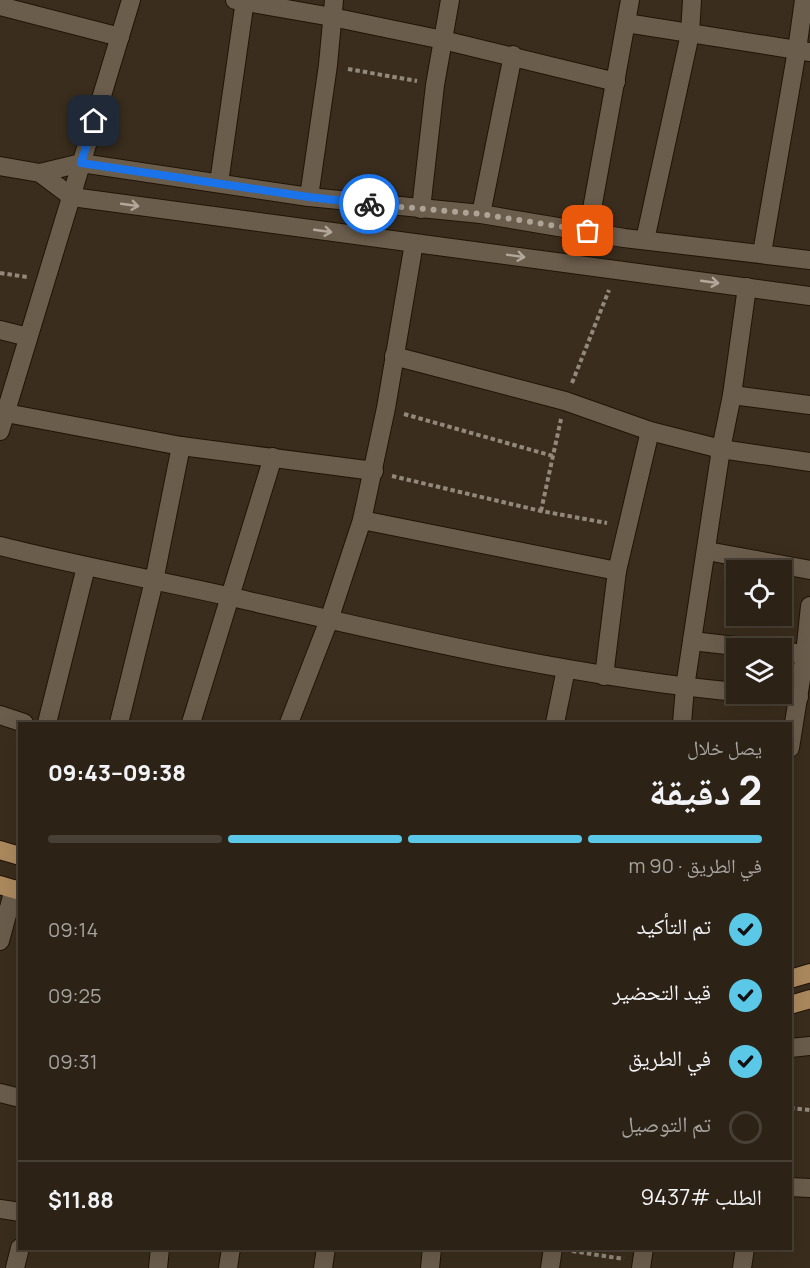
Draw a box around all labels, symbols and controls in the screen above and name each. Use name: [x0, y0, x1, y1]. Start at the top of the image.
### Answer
pin: [68, 95, 119, 146]
icon: home: [77, 104, 110, 137]
courier: [339, 174, 399, 234]
icon: bike: [353, 188, 386, 221]
one-way arrow: [119, 200, 139, 211]
pin: [562, 205, 613, 256]
icon: bag: [571, 214, 604, 247]
one-way arrow: [313, 225, 333, 236]
one-way arrow: [506, 251, 526, 262]
one-way arrow: [699, 277, 719, 288]
map controls: [726, 560, 792, 704]
button: locate: [726, 560, 792, 626]
button: layers: [726, 638, 792, 704]
text: يصل خلال: [687, 734, 762, 761]
text: 09:38–09:43: [48, 758, 186, 788]
text: 2 دقيقة: [649, 763, 762, 817]
text: في الطريق · 90 m: [628, 852, 762, 879]
text: تم التأكيد: [637, 911, 711, 941]
icon: check: [729, 913, 762, 946]
text: 09:14: [48, 916, 98, 943]
text: قيد التحضير: [613, 977, 711, 1007]
icon: check: [729, 979, 762, 1012]
text: 09:25: [48, 982, 102, 1009]
text: في الطريق: [628, 1043, 711, 1073]
icon: check: [729, 1045, 762, 1078]
text: 09:31: [48, 1048, 97, 1075]
text: تم التوصيل: [621, 1109, 711, 1139]
text: الطلب #9437: [640, 1182, 762, 1212]
text: $11.88: [48, 1185, 114, 1215]

